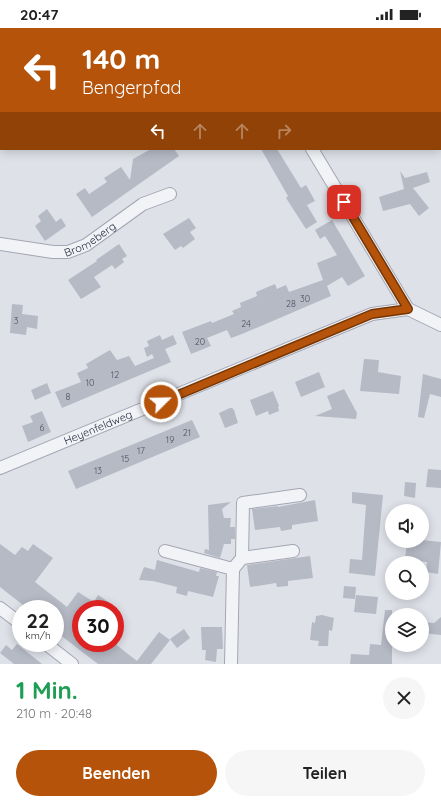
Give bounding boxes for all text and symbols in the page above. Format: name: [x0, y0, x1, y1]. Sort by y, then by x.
text: 20:47: [20, 5, 58, 24]
text: 140 m: [82, 41, 160, 76]
icon: left: [16, 44, 68, 96]
text: Bengerpfad: [82, 76, 181, 99]
icon: left: [147, 120, 169, 142]
icon: ahead: [189, 120, 211, 142]
icon: ahead: [231, 120, 253, 142]
icon: right: [273, 120, 295, 142]
pin: [327, 185, 361, 219]
icon: arrive: [333, 191, 355, 213]
street label: Bromeberg: [62, 219, 119, 260]
house number: 30: [300, 293, 310, 304]
house number: 28: [286, 298, 296, 309]
house number: 3: [14, 315, 19, 326]
house number: 24: [241, 318, 251, 329]
house number: 20: [195, 336, 205, 347]
house number: 12: [111, 369, 119, 380]
house number: 10: [86, 377, 94, 388]
position arrow: [140, 381, 182, 423]
house number: 8: [66, 391, 71, 402]
street label: Heyenfeldweg: [62, 407, 134, 448]
house number: 6: [40, 422, 45, 433]
house number: 21: [183, 427, 191, 438]
house number: 19: [166, 434, 174, 445]
house number: 17: [137, 445, 145, 456]
house number: 15: [121, 453, 129, 464]
house number: 13: [94, 465, 102, 476]
map controls: [385, 504, 429, 652]
button: sound: [385, 504, 429, 548]
button: search: [385, 556, 429, 600]
speed limit sign: 30: [72, 600, 124, 652]
text: 22: [27, 608, 49, 633]
button: layers: [385, 608, 429, 652]
text: km/h: [25, 629, 51, 642]
text: 1 Min.: [16, 675, 78, 705]
button: close: [383, 677, 425, 719]
text: 210 m · 20:48: [16, 705, 92, 721]
button: Beenden: [16, 750, 217, 796]
button: Teilen: [225, 750, 425, 796]

